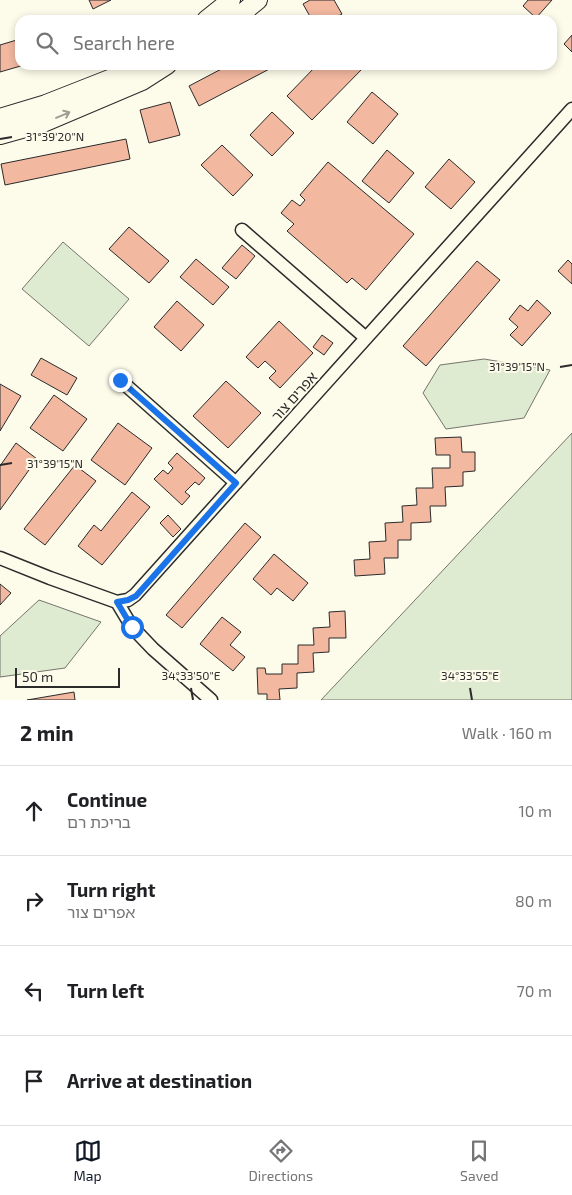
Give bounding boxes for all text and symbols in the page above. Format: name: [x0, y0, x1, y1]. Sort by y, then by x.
search box: [15, 15, 557, 70]
icon: search: [33, 29, 61, 57]
text: Search here: [73, 31, 175, 54]
one-way arrow: [55, 109, 70, 119]
text: 31°39'20"N: [26, 129, 84, 143]
text: 31°39'15"N: [489, 359, 545, 373]
street label: אפרים צור: [268, 368, 320, 424]
route end: [109, 369, 132, 392]
text: 31°39'15"N: [27, 456, 83, 470]
route start: [121, 616, 144, 639]
scale bar: [15, 665, 120, 688]
text: 50 m: [22, 668, 53, 685]
text: 34°33'50"E: [162, 668, 221, 682]
text: 34°33'55"E: [441, 668, 499, 682]
text: 2 min: [20, 720, 74, 745]
text: Walk · 160 m: [462, 723, 552, 742]
text: Continue: [67, 788, 147, 811]
icon: ahead: [20, 797, 48, 825]
text: 10 m: [518, 801, 552, 820]
text: בריכת רם: [67, 812, 131, 831]
text: Turn right: [67, 878, 155, 901]
icon: right: [20, 887, 48, 915]
text: 80 m: [515, 891, 552, 910]
text: אפרים צור: [67, 902, 135, 921]
icon: left: [20, 977, 48, 1005]
text: Turn left: [67, 979, 144, 1002]
text: 70 m: [517, 981, 552, 1000]
icon: arrive: [20, 1067, 48, 1095]
text: Arrive at destination: [67, 1069, 252, 1092]
tab: Map: [73, 1137, 102, 1184]
tab: Directions: [249, 1137, 313, 1184]
tab: Saved: [460, 1137, 499, 1184]

